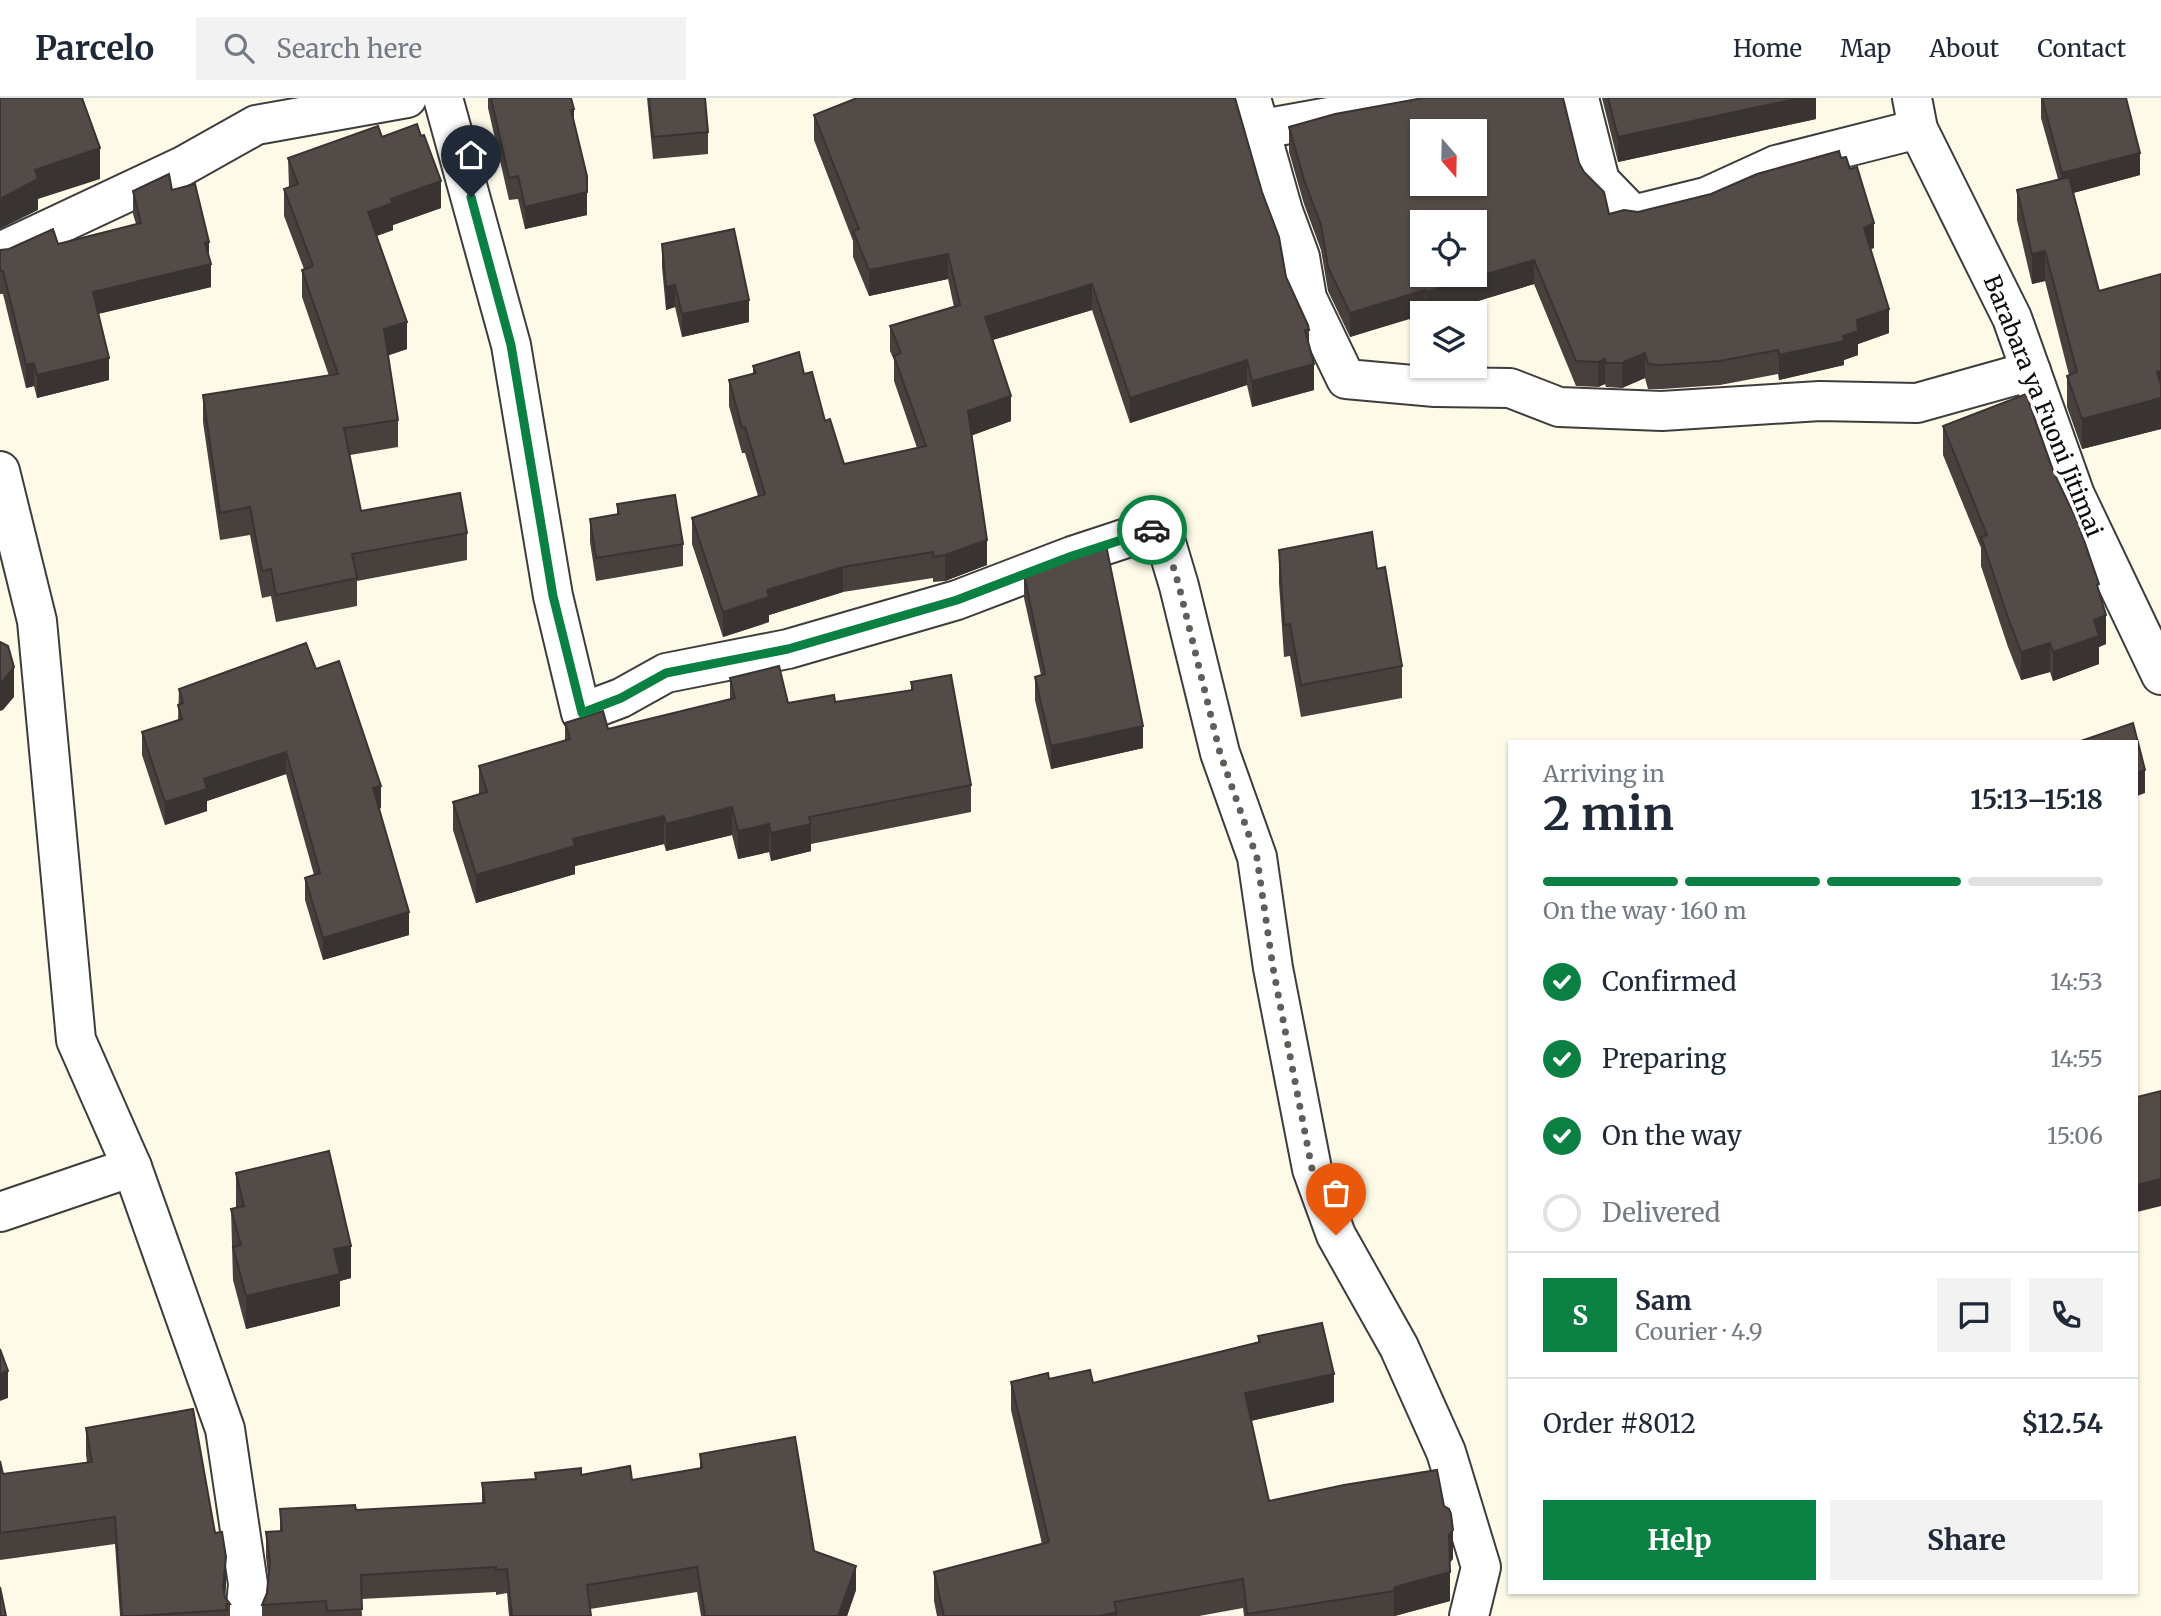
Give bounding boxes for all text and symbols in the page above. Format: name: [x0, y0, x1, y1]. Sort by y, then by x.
search box: [196, 17, 686, 80]
text: Parcelo: [35, 28, 154, 69]
icon: search: [220, 29, 258, 67]
text: Search here: [276, 32, 422, 65]
text: Home: [1733, 33, 1802, 64]
text: Map: [1840, 33, 1891, 64]
text: About: [1929, 33, 1999, 64]
text: Contact: [2037, 33, 2126, 64]
north arrow: [1410, 119, 1488, 196]
map controls: [1410, 119, 1487, 378]
pin: [441, 125, 501, 197]
icon: home: [452, 136, 490, 174]
button: locate: [1410, 210, 1487, 287]
street label: Barabara ya Fuoni Jitimai: [1978, 271, 2109, 541]
button: layers: [1410, 301, 1487, 378]
courier: [1117, 495, 1187, 565]
icon: car: [1133, 511, 1171, 549]
text: Arriving in: [1543, 759, 1665, 788]
text: 15:13–15:18: [1971, 783, 2103, 816]
text: 2 min: [1543, 785, 1674, 843]
text: On the way · 160 m: [1543, 896, 1747, 925]
icon: check: [1543, 963, 1581, 1001]
text: Confirmed: [1602, 965, 1737, 998]
text: 14:53: [2050, 967, 2103, 996]
icon: check: [1543, 1040, 1581, 1078]
text: Preparing: [1602, 1042, 1726, 1075]
text: 14:55: [2050, 1044, 2103, 1073]
icon: check: [1543, 1117, 1581, 1155]
text: On the way: [1602, 1119, 1742, 1152]
text: 15:06: [2047, 1121, 2103, 1150]
pin: [1306, 1163, 1366, 1235]
icon: bag: [1317, 1174, 1355, 1212]
text: Delivered: [1602, 1196, 1721, 1229]
button: chat: [1937, 1278, 2011, 1352]
button: phone: [2029, 1278, 2103, 1352]
text: Sam: [1635, 1284, 1692, 1317]
text: S: [1572, 1299, 1588, 1332]
text: Courier · 4.9: [1635, 1317, 1763, 1346]
text: Order #8012: [1543, 1407, 1696, 1440]
text: $12.54: [2021, 1407, 2103, 1440]
button: Help: [1543, 1500, 1816, 1580]
button: Share: [1830, 1500, 2103, 1580]

